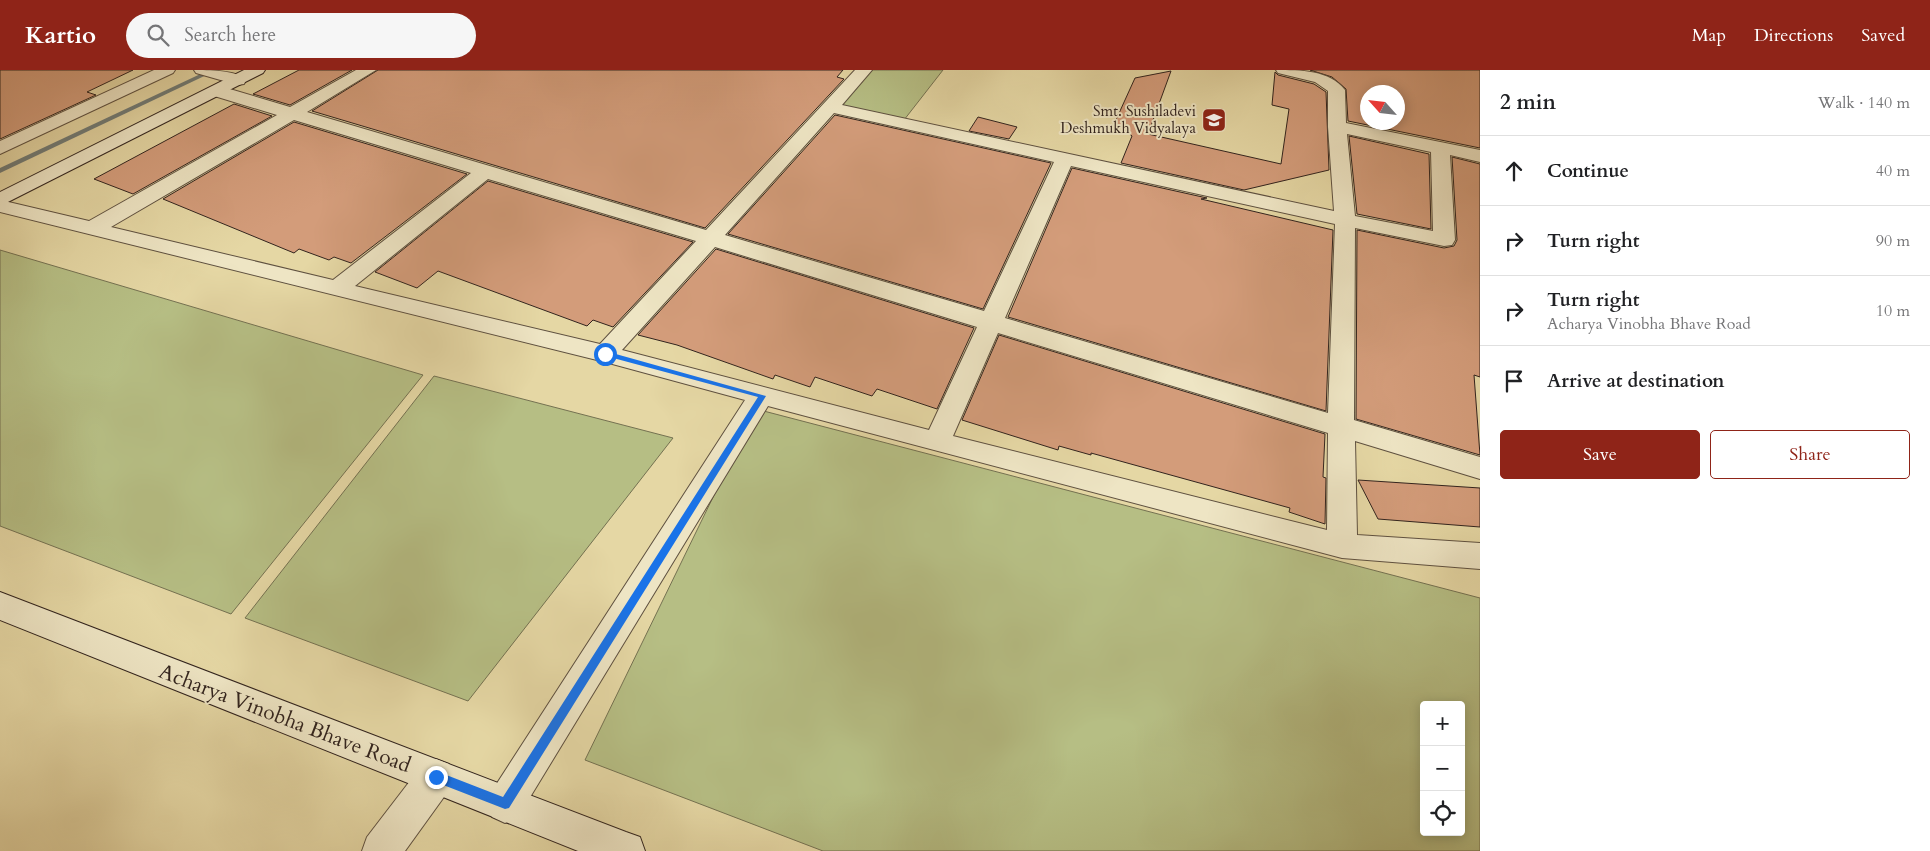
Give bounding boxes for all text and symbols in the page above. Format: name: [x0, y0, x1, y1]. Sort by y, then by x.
search box: [126, 13, 476, 58]
text: Kartio: [25, 19, 96, 52]
icon: search: [144, 21, 172, 49]
text: Search here: [184, 22, 276, 48]
text: Map: [1692, 23, 1726, 48]
text: Directions: [1754, 23, 1833, 48]
text: Saved: [1861, 23, 1905, 48]
north arrow: [1360, 85, 1405, 130]
text: 2 min: [1500, 88, 1556, 117]
text: Walk · 140 m: [1818, 92, 1910, 114]
place label: Smt. Sushiladevi Deshmukh Vidyalaya: [1060, 101, 1197, 138]
school or university icon: Smt. Sushiladevi Deshmukh Vidyalaya: [1201, 107, 1227, 133]
icon: ahead: [1500, 157, 1528, 185]
text: Continue: [1547, 158, 1629, 184]
text: 40 m: [1876, 160, 1910, 182]
icon: right: [1500, 227, 1528, 255]
text: Turn right: [1547, 228, 1639, 254]
text: 90 m: [1876, 230, 1910, 252]
text: Turn right: [1547, 287, 1639, 313]
icon: right: [1500, 297, 1528, 325]
text: 10 m: [1876, 300, 1910, 322]
text: Acharya Vinobha Bhave Road: [1547, 313, 1751, 335]
route start: [594, 343, 617, 366]
icon: arrive: [1500, 367, 1528, 395]
text: Arrive at destination: [1547, 368, 1724, 394]
button: Save: [1500, 430, 1700, 479]
button: Share: [1710, 430, 1910, 479]
street label: Acharya Vinobha Bhave Road: [155, 657, 415, 780]
map controls: [1420, 701, 1465, 836]
button: +: [1420, 701, 1465, 746]
button: −: [1420, 746, 1465, 791]
route end: [425, 766, 448, 789]
button: locate: [1420, 791, 1465, 836]

